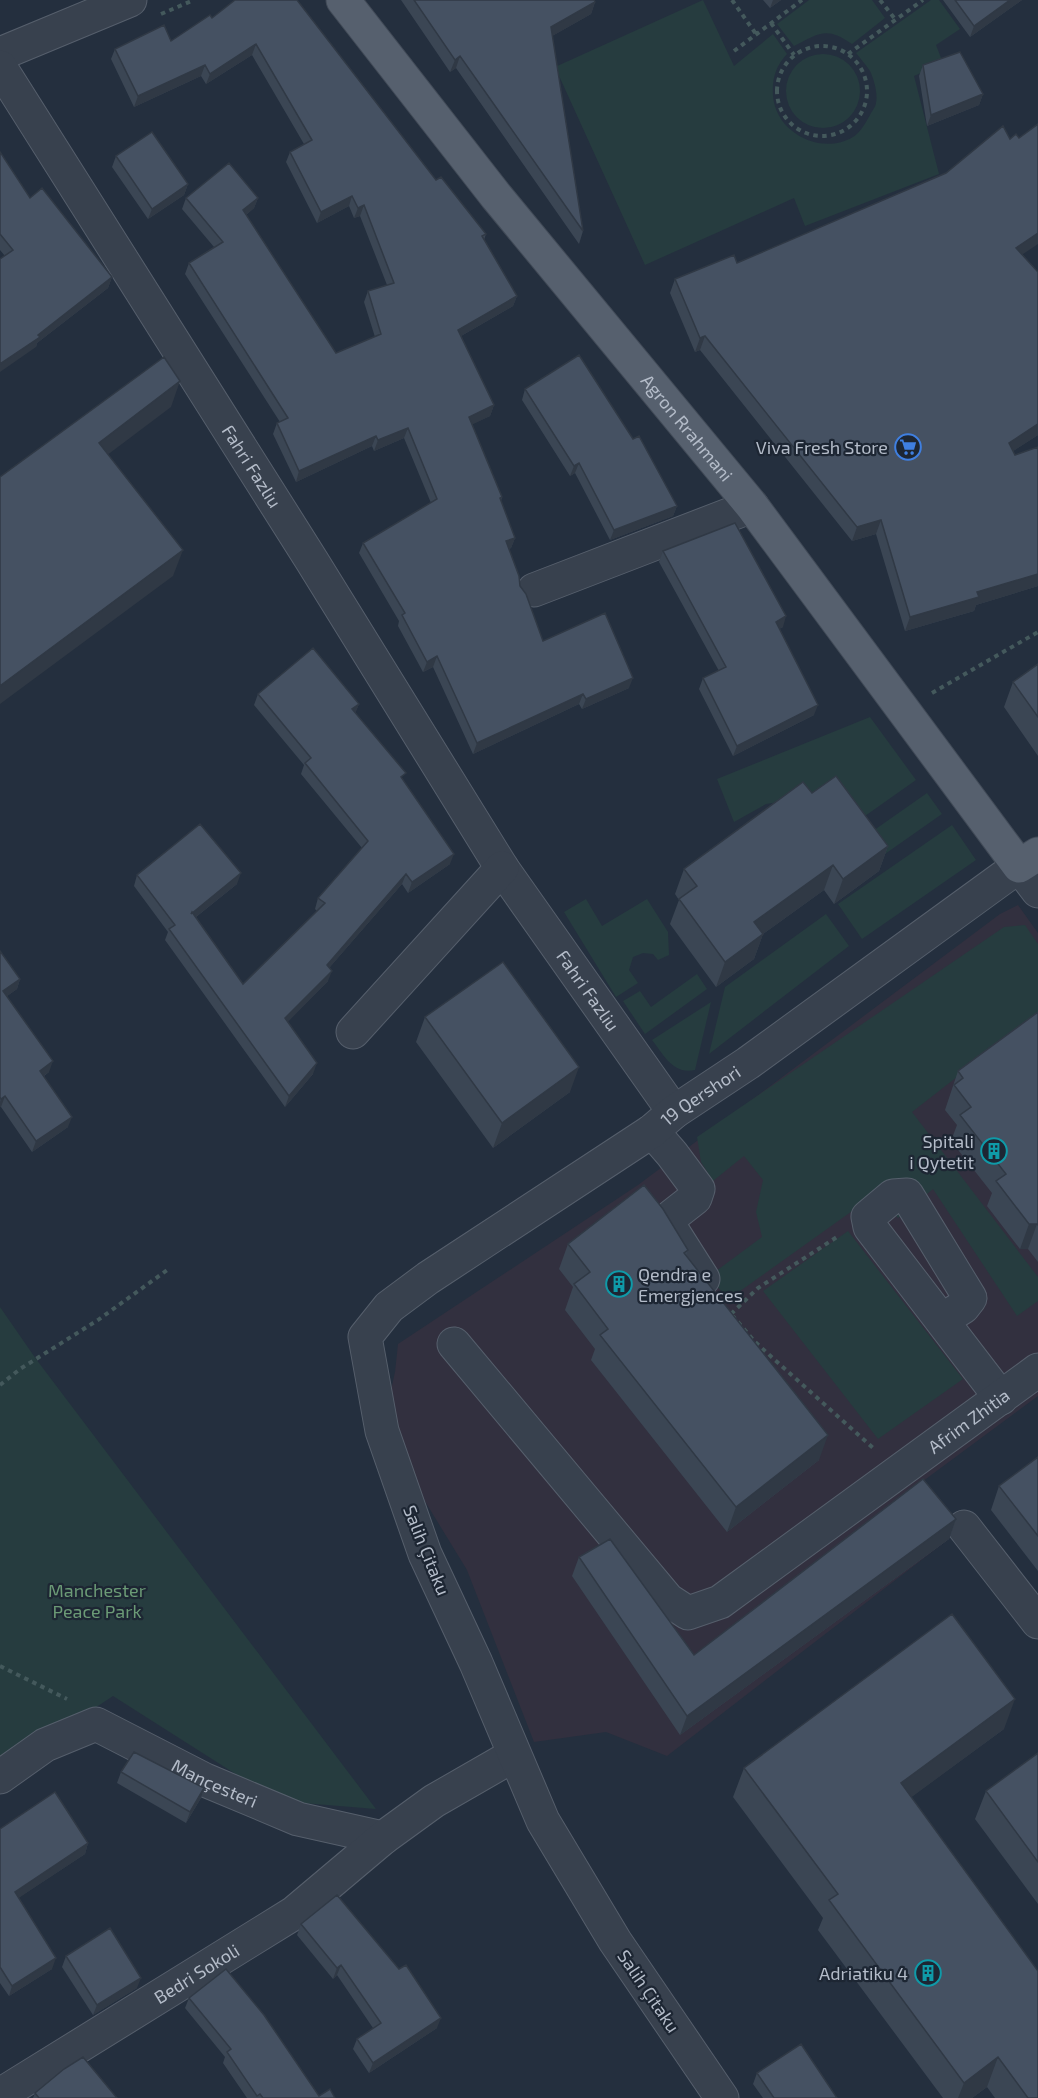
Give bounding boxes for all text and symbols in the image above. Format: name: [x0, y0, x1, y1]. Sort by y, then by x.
street label: Agron Rrahmani: [637, 370, 738, 486]
street label: Fahri Fazliu: [218, 421, 286, 512]
supermarket icon: Viva Fresh Store: [893, 432, 923, 462]
place label: Viva Fresh Store: [756, 436, 888, 458]
street label: Fahri Fazliu: [552, 946, 624, 1035]
street label: 19 Qershori: [656, 1060, 744, 1130]
place label: Spitali i Qytetit: [909, 1130, 974, 1173]
building icon: Spitali i Qytetit: [979, 1136, 1009, 1166]
place label: Qendra e Emergjences: [638, 1263, 743, 1306]
building icon: Qendra e Emergjences: [604, 1269, 634, 1299]
street label: Afrim Zhitia: [923, 1384, 1014, 1458]
street label: Salih Çitaku: [398, 1502, 455, 1599]
park label: Manchester Peace Park: [48, 1579, 146, 1622]
street label: Mançesteri: [168, 1754, 261, 1812]
street label: Bedri Sokoli: [150, 1939, 243, 2008]
street label: Salih Çitaku: [612, 1945, 685, 2037]
building icon: Adriatiku 4: [913, 1958, 943, 1988]
place label: Adriatiku 4: [819, 1962, 908, 1984]

